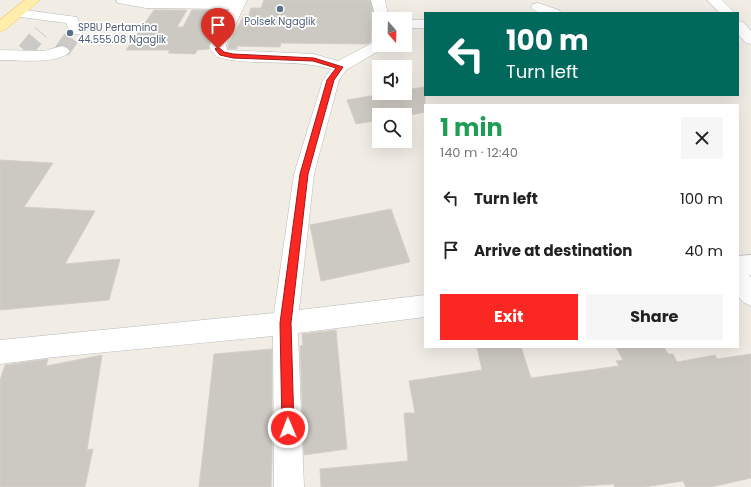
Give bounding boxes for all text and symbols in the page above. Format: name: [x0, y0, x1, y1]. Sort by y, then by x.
marker: Polsek Ngaglik: [275, 4, 285, 14]
pin: [201, 8, 235, 49]
north arrow: [372, 12, 412, 52]
map controls: [372, 12, 412, 148]
icon: arrive: [207, 14, 229, 36]
place label: Polsek Ngaglik: [244, 14, 316, 29]
place label: SPBU Pertamina 44.555.08 Ngaglik: [78, 20, 167, 47]
text: 100 m: [506, 21, 589, 60]
marker: SPBU Pertamina 44.555.08 Ngaglik: [65, 28, 75, 38]
icon: left: [440, 28, 492, 80]
text: Turn left: [506, 59, 578, 84]
button: sound: [372, 60, 412, 100]
button: search: [372, 108, 412, 148]
text: 1 min: [440, 111, 503, 144]
button: close: [681, 117, 723, 159]
text: 140 m · 12:40: [440, 143, 518, 162]
icon: left: [440, 187, 462, 209]
text: Turn left: [474, 188, 538, 209]
text: 100 m: [680, 188, 723, 209]
icon: arrive: [440, 239, 462, 261]
text: Arrive at destination: [474, 240, 632, 261]
text: 40 m: [685, 240, 723, 261]
button: Exit: [440, 294, 578, 340]
button: Share: [586, 294, 723, 340]
position arrow: [267, 407, 309, 449]

